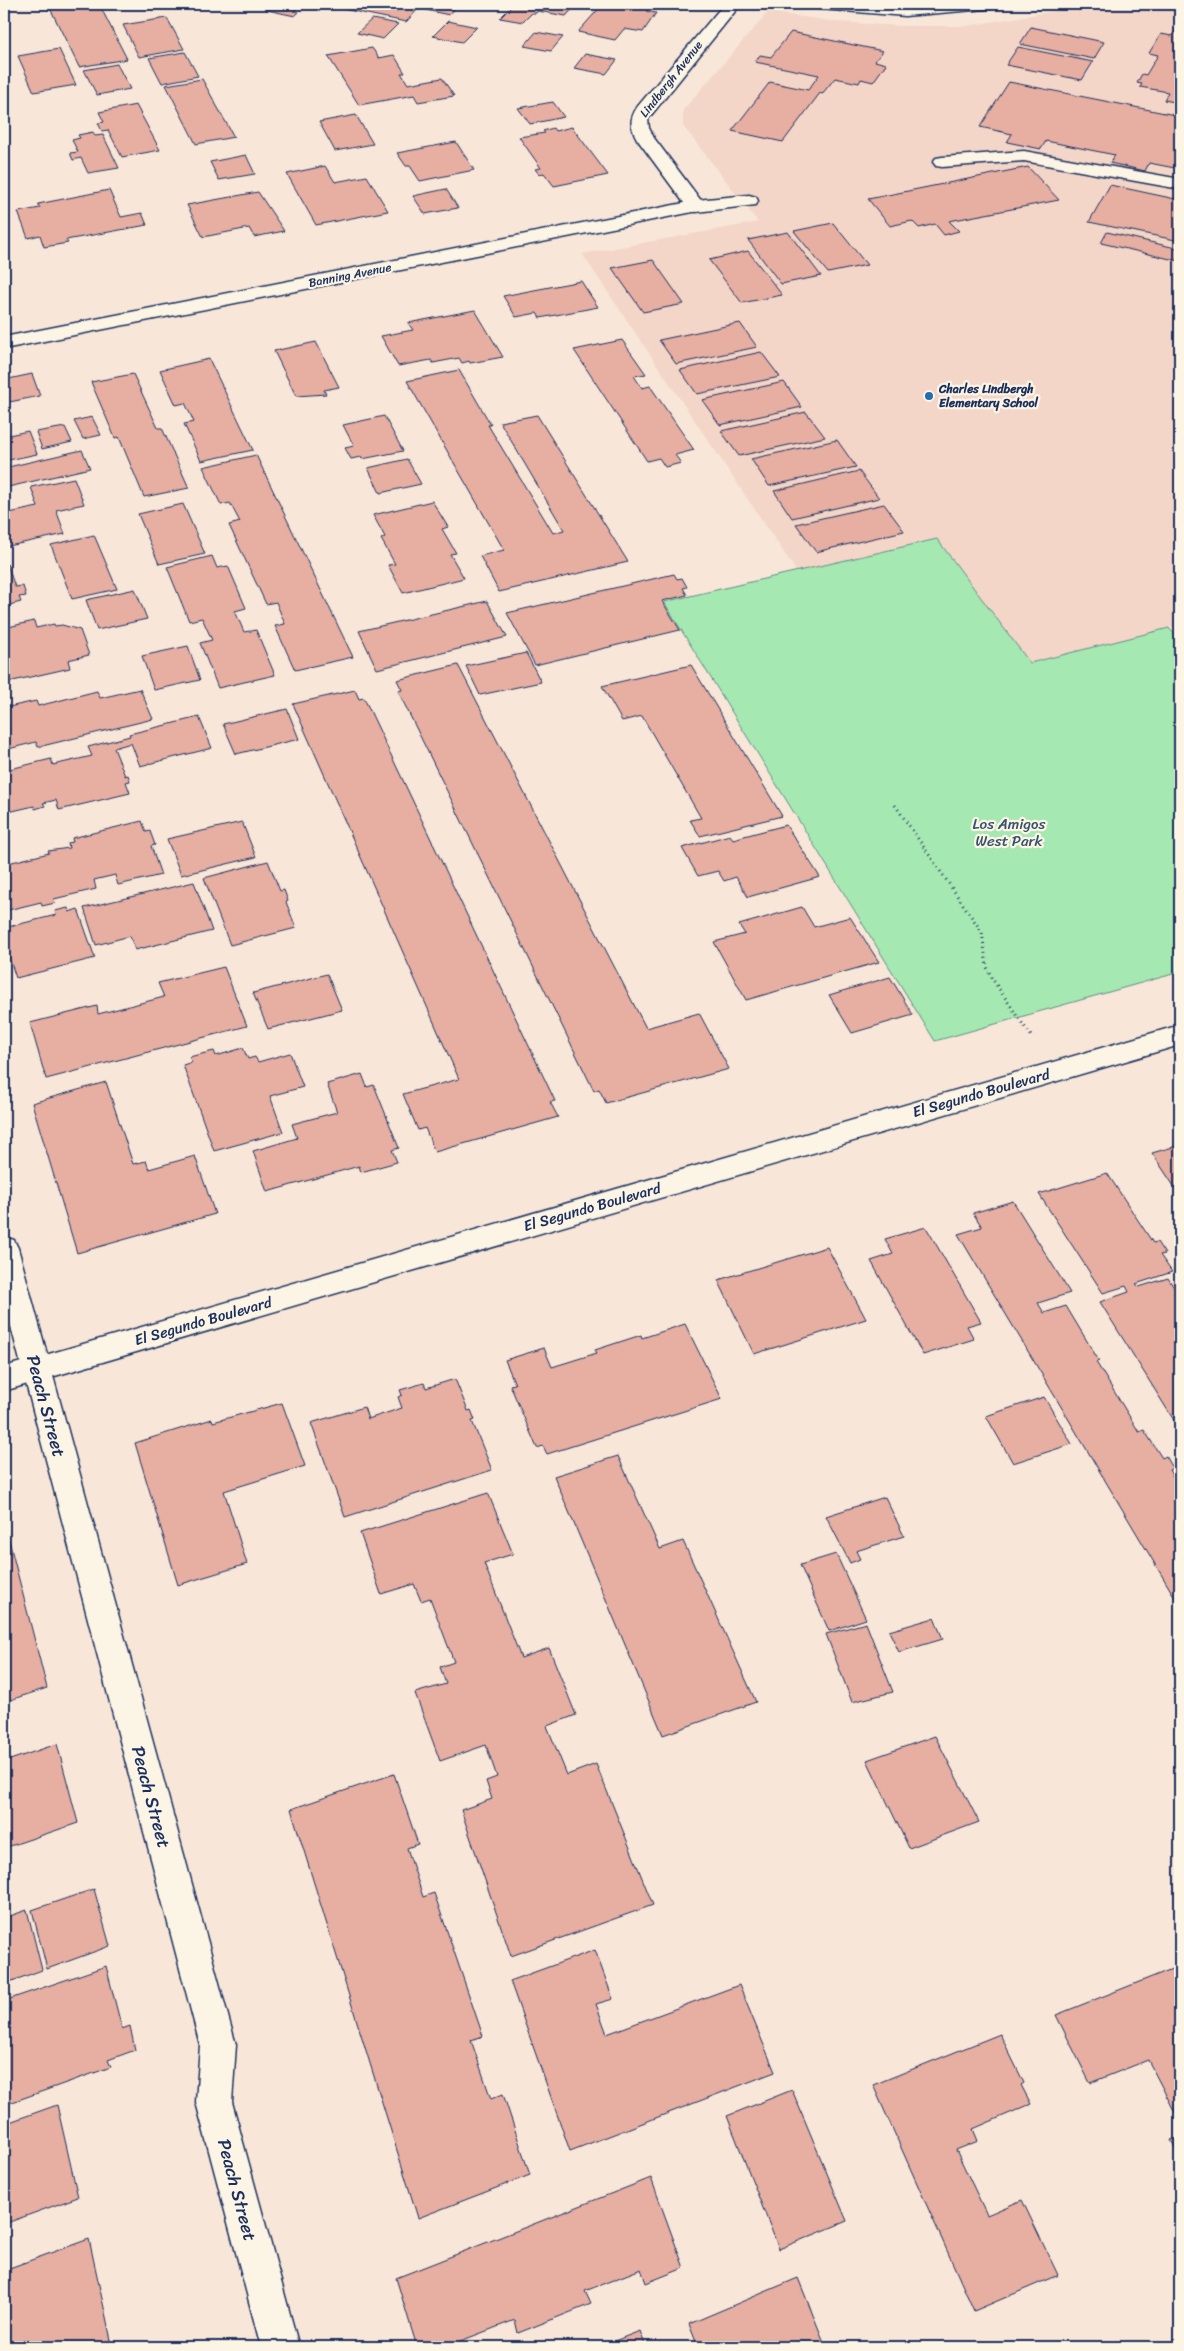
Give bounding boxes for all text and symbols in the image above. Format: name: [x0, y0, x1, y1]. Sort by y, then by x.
street label: Lindbergh Avenue: [634, 35, 708, 122]
street label: Banning Avenue: [307, 256, 393, 294]
place label: Charles Lindbergh Elementary School: [938, 378, 1039, 414]
marker: Charles Lindbergh Elementary School: [923, 390, 935, 402]
park label: Los Amigos West Park: [973, 811, 1045, 854]
street label: El Segundo Boulevard: [909, 1061, 1054, 1125]
street label: El Segundo Boulevard: [520, 1175, 665, 1239]
street label: El Segundo Boulevard: [131, 1289, 276, 1353]
street label: Peach Street: [17, 1351, 75, 1461]
street label: Peach Street: [122, 1742, 180, 1852]
street label: Peach Street: [208, 2135, 266, 2245]

